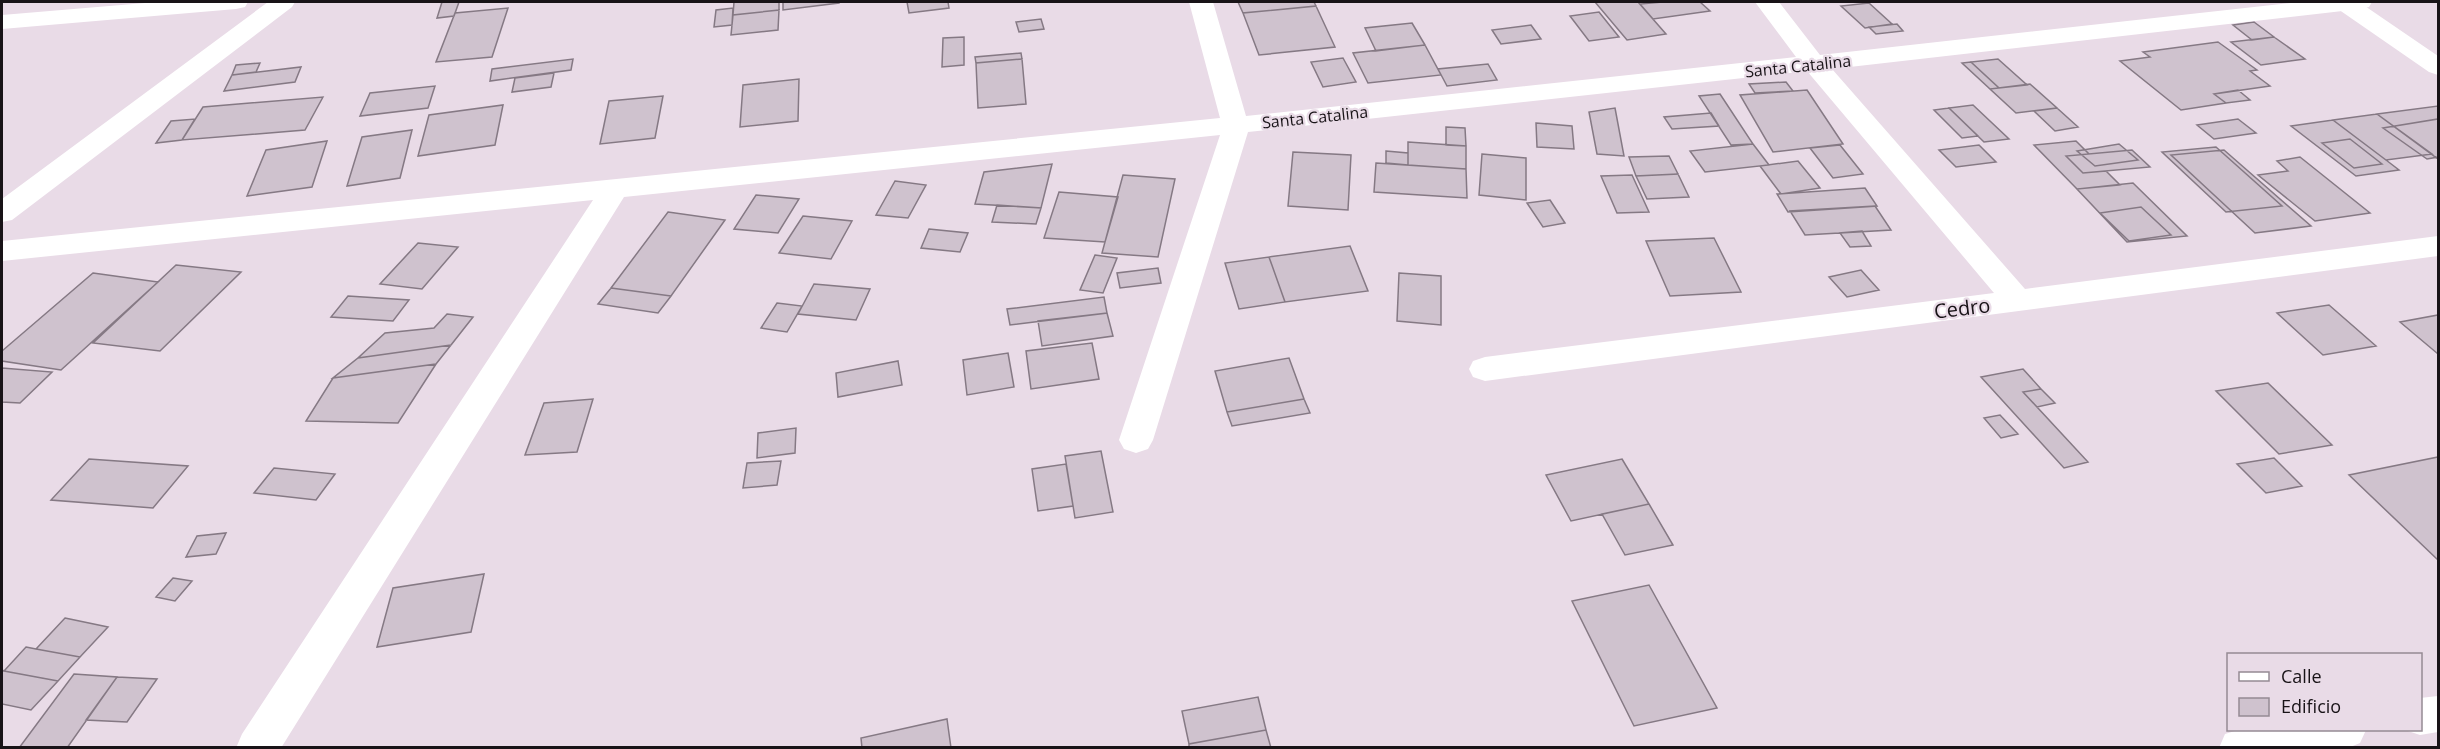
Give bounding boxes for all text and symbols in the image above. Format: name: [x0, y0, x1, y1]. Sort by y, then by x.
street label: Santa Catalina: [1744, 49, 1852, 83]
street label: Santa Catalina: [1261, 100, 1369, 134]
street label: Cedro: [1932, 291, 1992, 325]
legend: [2227, 653, 2422, 731]
text: Calle: [2281, 664, 2322, 688]
text: Edificio: [2281, 694, 2341, 718]

